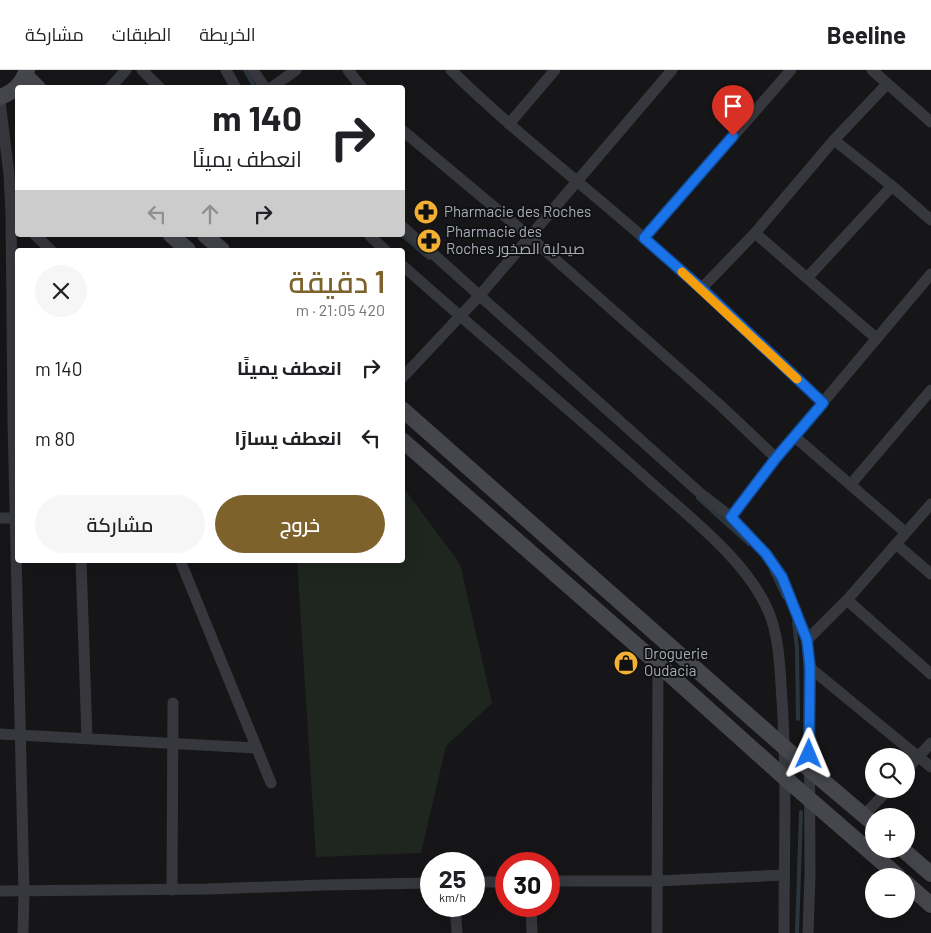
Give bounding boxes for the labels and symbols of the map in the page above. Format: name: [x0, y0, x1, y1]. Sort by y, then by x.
pin: [712, 85, 754, 136]
pharmacy icon: Pharmacie des Roches: [413, 199, 439, 225]
place label: Pharmacie des Roches: [444, 202, 591, 220]
place label: Pharmacie des Roches صيدلية الصخور: [446, 222, 585, 258]
pharmacy icon: Pharmacie des Roches صيدلية الصخور: [416, 228, 442, 254]
place label: Droguerie Oudacia: [644, 644, 708, 679]
shop icon: Droguerie Oudacia: [613, 650, 639, 676]
position arrow: [782, 727, 834, 779]
speed limit sign: 30: [495, 852, 560, 917]

